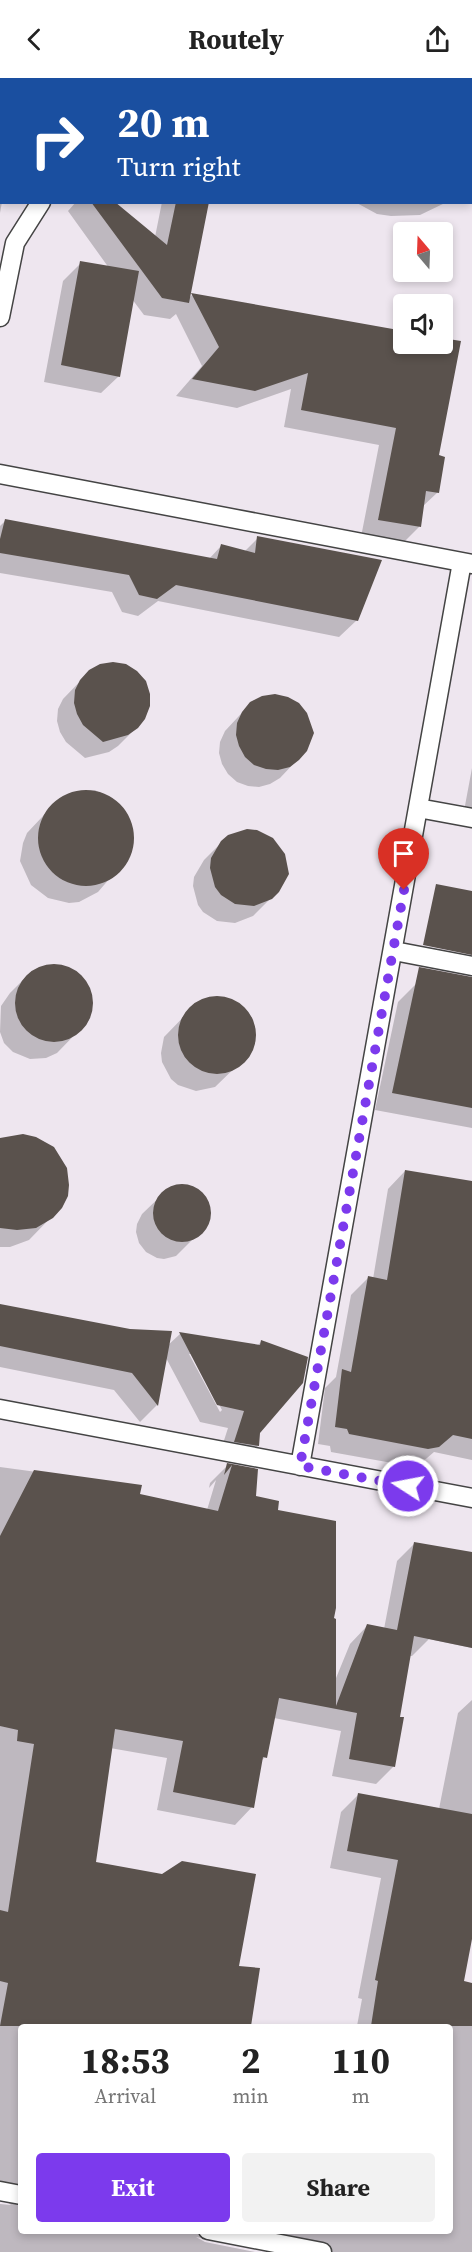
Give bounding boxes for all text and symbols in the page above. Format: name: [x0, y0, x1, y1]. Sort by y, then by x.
text: Routely: [188, 21, 284, 58]
icon: back: [18, 23, 51, 56]
icon: share: [421, 23, 454, 56]
text: 20 m: [117, 93, 210, 151]
icon: right: [18, 102, 96, 180]
text: Turn right: [117, 148, 241, 185]
north arrow: [393, 222, 453, 282]
map controls: [393, 222, 453, 354]
button: sound: [393, 294, 453, 354]
pin: [378, 828, 429, 890]
icon: arrive: [387, 837, 420, 870]
position arrow: [376, 1454, 440, 1518]
text: 18:53: [81, 2036, 170, 2085]
text: 2: [241, 2036, 260, 2085]
text: 110: [332, 2036, 390, 2085]
text: Arrival: [94, 2082, 156, 2110]
text: min: [233, 2082, 269, 2110]
text: m: [352, 2082, 370, 2110]
button: Exit: [36, 2153, 230, 2222]
button: Share: [242, 2153, 435, 2222]

